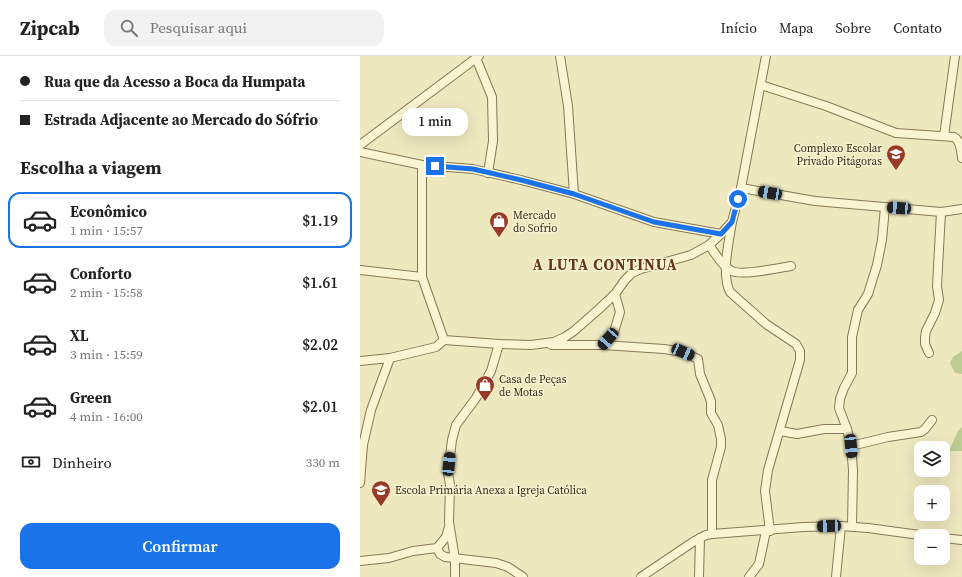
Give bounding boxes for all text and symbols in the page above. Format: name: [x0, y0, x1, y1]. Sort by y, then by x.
search box: [104, 10, 384, 46]
text: Zipcab: [20, 15, 80, 41]
icon: search: [118, 17, 140, 39]
text: Pesquisar aqui: [150, 17, 247, 38]
text: Início: [720, 18, 757, 38]
text: Mapa: [779, 18, 813, 38]
text: Sobre: [835, 18, 871, 38]
text: Contato: [893, 18, 942, 38]
text: Rua que da Acesso a Boca da Humpata: [44, 71, 306, 92]
callout: 1 min: [402, 108, 468, 136]
text: Estrada Adjacente ao Mercado do Sófrio: [44, 109, 318, 130]
text: 1 min: [418, 113, 452, 130]
place label: Complexo Escolar Privado Pitágoras: [794, 141, 882, 169]
school or university icon: Complexo Escolar Privado Pitágoras: [885, 143, 907, 171]
text: Escolha a viagem: [20, 155, 162, 180]
route end: [426, 157, 444, 175]
car: [757, 185, 783, 201]
route start: [729, 190, 747, 208]
text: Econômico: [70, 201, 147, 222]
car: [887, 201, 911, 215]
icon: car: [22, 202, 58, 238]
place label: Mercado do Sofrio: [513, 208, 557, 236]
text: $1.19: [302, 210, 338, 231]
shop icon: Mercado do Sofrio: [488, 210, 510, 238]
text: 1 min · 15:57: [70, 222, 143, 239]
district label: A LUTA CONTINUA: [532, 254, 678, 275]
text: Conforto: [70, 263, 132, 284]
icon: car: [22, 264, 58, 300]
text: $1.61: [302, 272, 338, 293]
text: 2 min · 15:58: [70, 284, 143, 301]
text: XL: [70, 325, 89, 346]
icon: car: [22, 326, 58, 362]
car: [596, 326, 620, 352]
text: $2.02: [302, 334, 338, 355]
car: [670, 342, 696, 362]
text: 3 min · 15:59: [70, 346, 143, 363]
place label: Casa de Peças de Motas: [499, 372, 567, 400]
shop icon: Casa de Peças de Motas: [474, 374, 496, 402]
text: Green: [70, 387, 112, 408]
icon: car: [22, 388, 58, 424]
text: $2.01: [302, 396, 338, 417]
text: 4 min · 16:00: [70, 408, 143, 425]
car: [844, 434, 858, 458]
map controls: [914, 441, 950, 565]
button: layers: [914, 441, 950, 477]
icon: cash: [20, 451, 42, 473]
car: [442, 451, 456, 477]
text: Dinheiro: [52, 452, 112, 473]
text: 330 m: [306, 454, 340, 471]
school or university icon: Escola Primária Anexa a Igreja Católica: [370, 479, 392, 507]
place label: Escola Primária Anexa a Igreja Católica: [395, 483, 587, 498]
button: +: [914, 485, 950, 521]
car: [817, 520, 841, 532]
button: Confirmar: [20, 523, 340, 569]
button: −: [914, 529, 950, 565]

